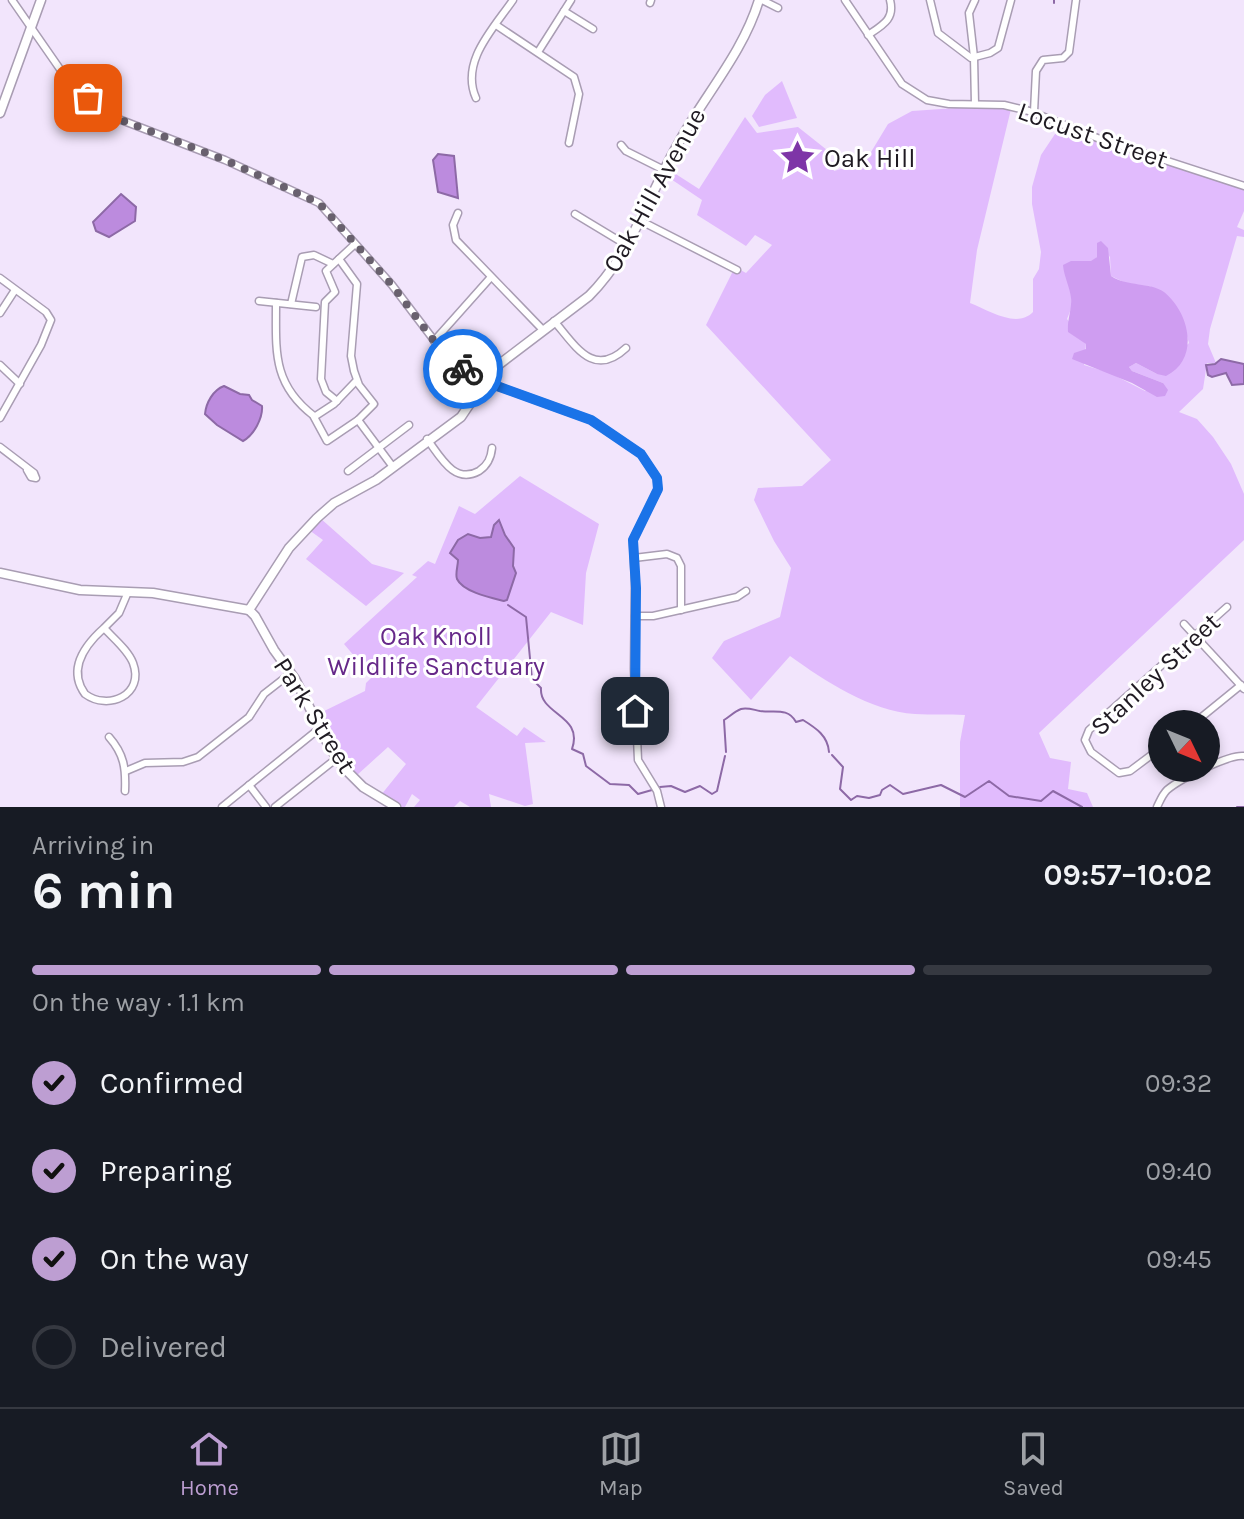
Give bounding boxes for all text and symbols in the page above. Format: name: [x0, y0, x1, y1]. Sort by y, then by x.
pin: [54, 64, 122, 132]
icon: bag: [66, 76, 110, 120]
street label: Locust Street: [1014, 95, 1172, 176]
street label: Oak Hill Avenue: [596, 103, 712, 278]
place icon: Oak Hill: [779, 139, 817, 177]
place label: Oak Hill: [824, 143, 916, 174]
courier: [423, 329, 503, 409]
icon: bike: [441, 347, 485, 391]
street label: Stanley Street: [1084, 606, 1227, 742]
park label: Oak Knoll Wildlife Sanctuary: [327, 621, 545, 682]
street label: Park Street: [267, 652, 362, 779]
pin: [601, 677, 669, 745]
icon: home: [613, 689, 657, 733]
north arrow: [1148, 710, 1220, 782]
map controls: [1148, 710, 1220, 782]
text: Arriving in: [32, 830, 154, 861]
text: 09:57–10:02: [1044, 857, 1212, 893]
text: 6 min: [32, 860, 176, 921]
text: On the way · 1.1 km: [32, 987, 245, 1018]
icon: check: [32, 1061, 76, 1105]
text: Confirmed: [100, 1065, 244, 1101]
text: 09:32: [1145, 1068, 1212, 1099]
icon: check: [32, 1149, 76, 1193]
text: Preparing: [100, 1153, 232, 1189]
text: 09:40: [1146, 1156, 1212, 1187]
icon: check: [32, 1237, 76, 1281]
text: On the way: [100, 1241, 249, 1277]
text: 09:45: [1146, 1244, 1212, 1275]
text: Delivered: [100, 1329, 227, 1365]
tab: Home: [180, 1427, 239, 1501]
tab: Map: [599, 1427, 643, 1501]
tab: Saved: [1003, 1427, 1064, 1501]

